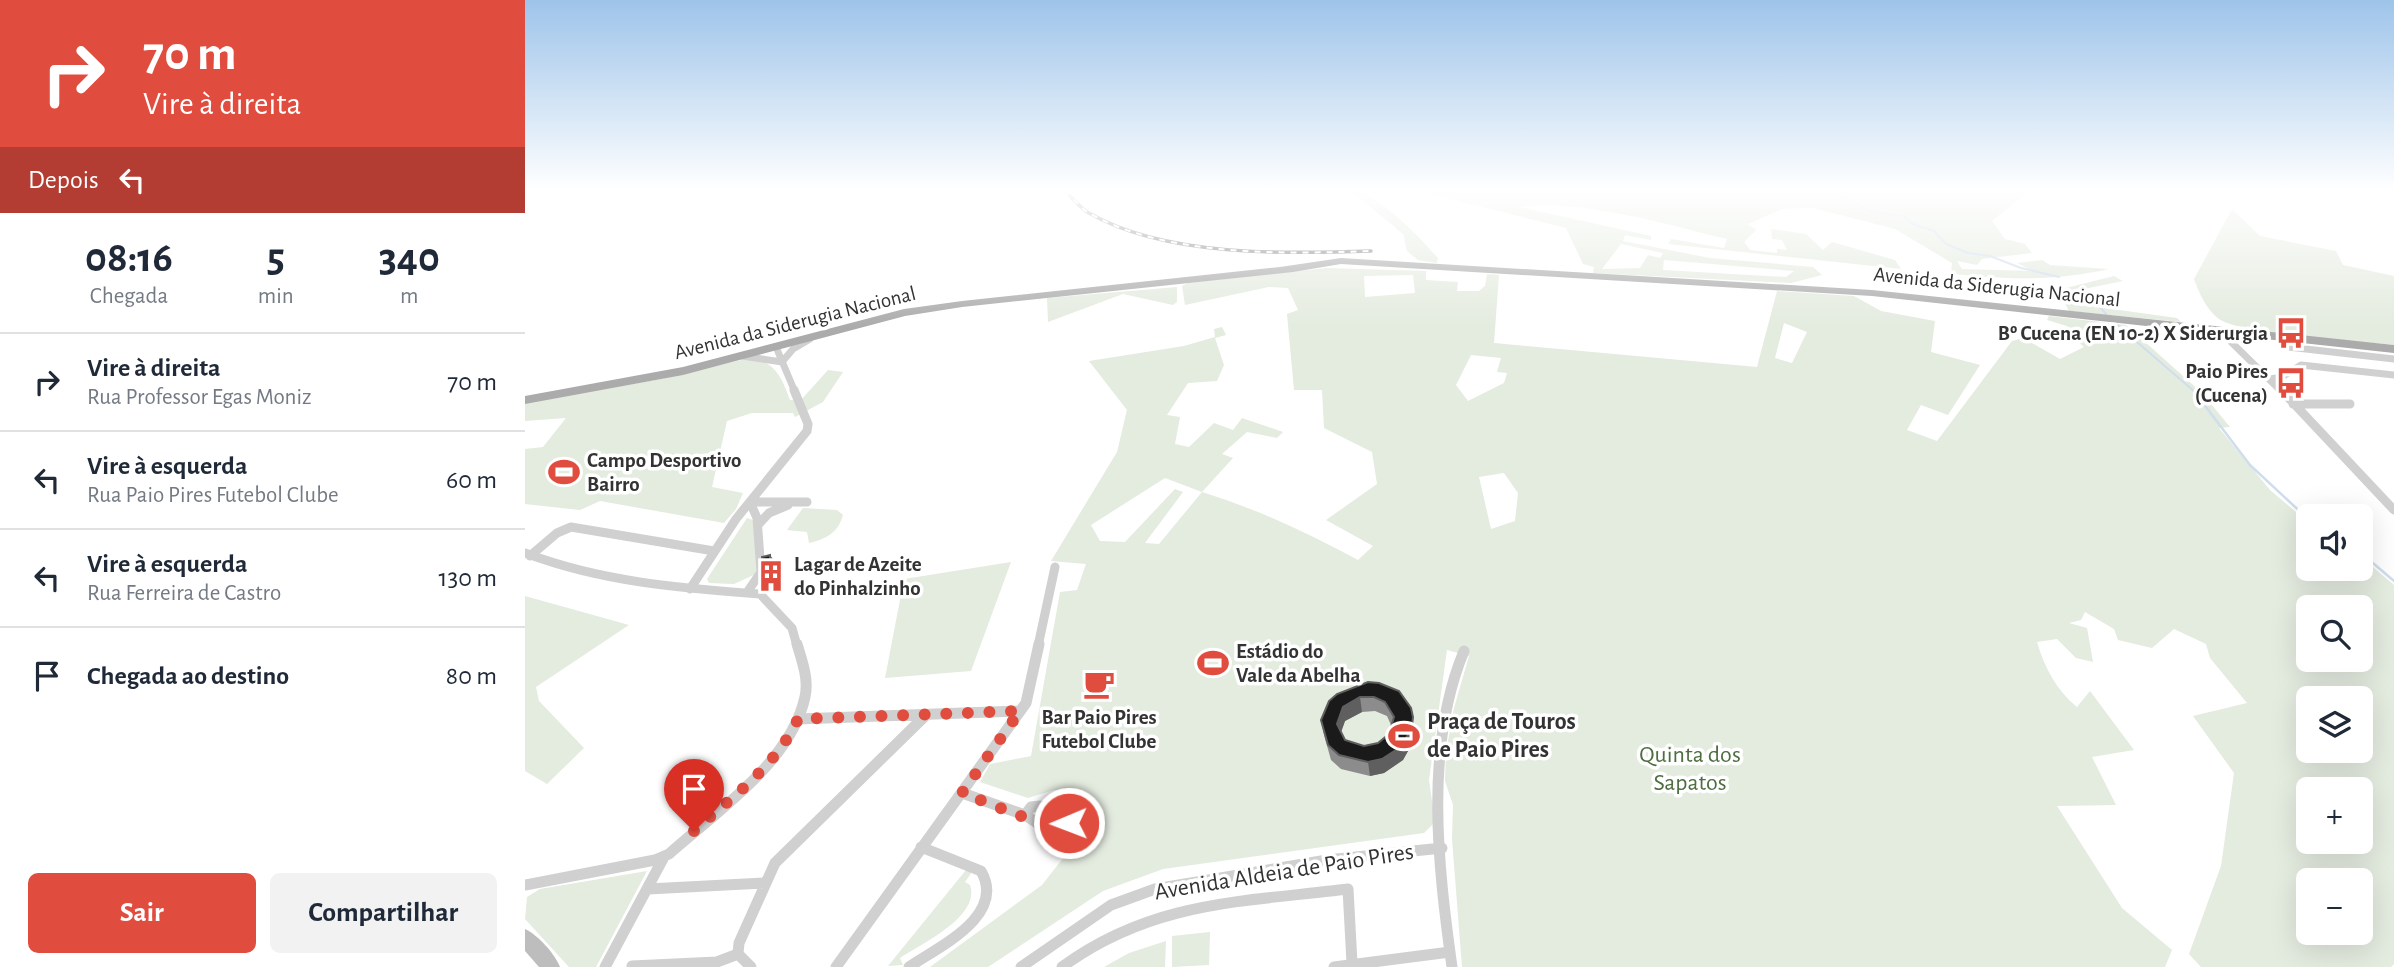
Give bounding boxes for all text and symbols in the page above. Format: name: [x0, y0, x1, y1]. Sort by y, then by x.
icon: right: [28, 28, 119, 119]
text: 70 m: [143, 30, 237, 79]
text: Vire à direita: [143, 88, 301, 120]
icon: left: [113, 161, 151, 199]
text: Depois: [28, 167, 99, 193]
text: 08:16: [85, 237, 173, 279]
text: 5: [267, 237, 285, 279]
text: 340: [379, 237, 440, 279]
street label: Avenida da Siderugia Nacional: [1873, 264, 2121, 310]
street label: Avenida da Siderugia Nacional: [672, 283, 918, 363]
text: Chegada: [90, 285, 168, 308]
text: min: [258, 285, 294, 308]
text: m: [400, 285, 419, 308]
bus stop icon: Bº Cucena (EN 10-2) X Siderurgia: [2274, 316, 2308, 350]
place label: Bº Cucena (EN 10-2) X Siderurgia: [1998, 323, 2268, 344]
text: Vire à direita: [87, 355, 221, 381]
place label: Paio Pires (Cucena): [2185, 361, 2268, 406]
icon: right: [28, 363, 66, 401]
bus stop icon: Paio Pires (Cucena): [2274, 366, 2308, 400]
text: 70 m: [447, 369, 497, 395]
text: Rua Professor Egas Moniz: [87, 386, 311, 409]
place label: Campo Desportivo Bairro: [587, 450, 741, 495]
text: Vire à esquerda: [87, 453, 248, 479]
sports icon: Campo Desportivo Bairro: [547, 455, 581, 489]
icon: left: [28, 461, 66, 499]
text: 60 m: [446, 467, 497, 493]
text: Rua Paio Pires Futebol Clube: [87, 484, 339, 507]
map controls: [2296, 504, 2373, 945]
button: sound: [2296, 504, 2373, 581]
text: Vire à esquerda: [87, 551, 248, 577]
place label: Lagar de Azeite do Pinhalzinho: [794, 554, 922, 599]
icon: left: [28, 559, 66, 597]
building icon: Lagar de Azeite do Pinhalzinho: [754, 559, 788, 593]
text: 130 m: [439, 565, 497, 591]
text: Rua Ferreira de Castro: [87, 582, 281, 605]
button: search: [2296, 595, 2373, 672]
place label: Estádio do Vale da Abelha: [1236, 641, 1361, 686]
sports icon: Estádio do Vale da Abelha: [1196, 646, 1230, 680]
icon: arrive: [28, 657, 66, 695]
text: Chegada ao destino: [87, 663, 289, 689]
text: 80 m: [446, 663, 497, 689]
cafe icon: Bar Paio Pires Futebol Clube: [1082, 667, 1116, 701]
button: layers: [2296, 686, 2373, 763]
place label: Bar Paio Pires Futebol Clube: [1041, 707, 1157, 752]
place label: Praça de Touros de Paio Pires: [1427, 710, 1576, 762]
sports icon: Praça de Touros de Paio Pires: [1387, 719, 1421, 753]
park label: Quinta dos Sapatos: [1639, 743, 1741, 795]
pin: [664, 759, 724, 831]
icon: arrive: [675, 770, 713, 808]
button: +: [2296, 777, 2373, 854]
position arrow: [1032, 786, 1106, 860]
street label: Avenida Aldeia de Paio Pires: [1153, 840, 1415, 904]
button: −: [2296, 868, 2373, 945]
button: Sair: [28, 873, 256, 953]
button: Compartilhar: [270, 873, 497, 953]

